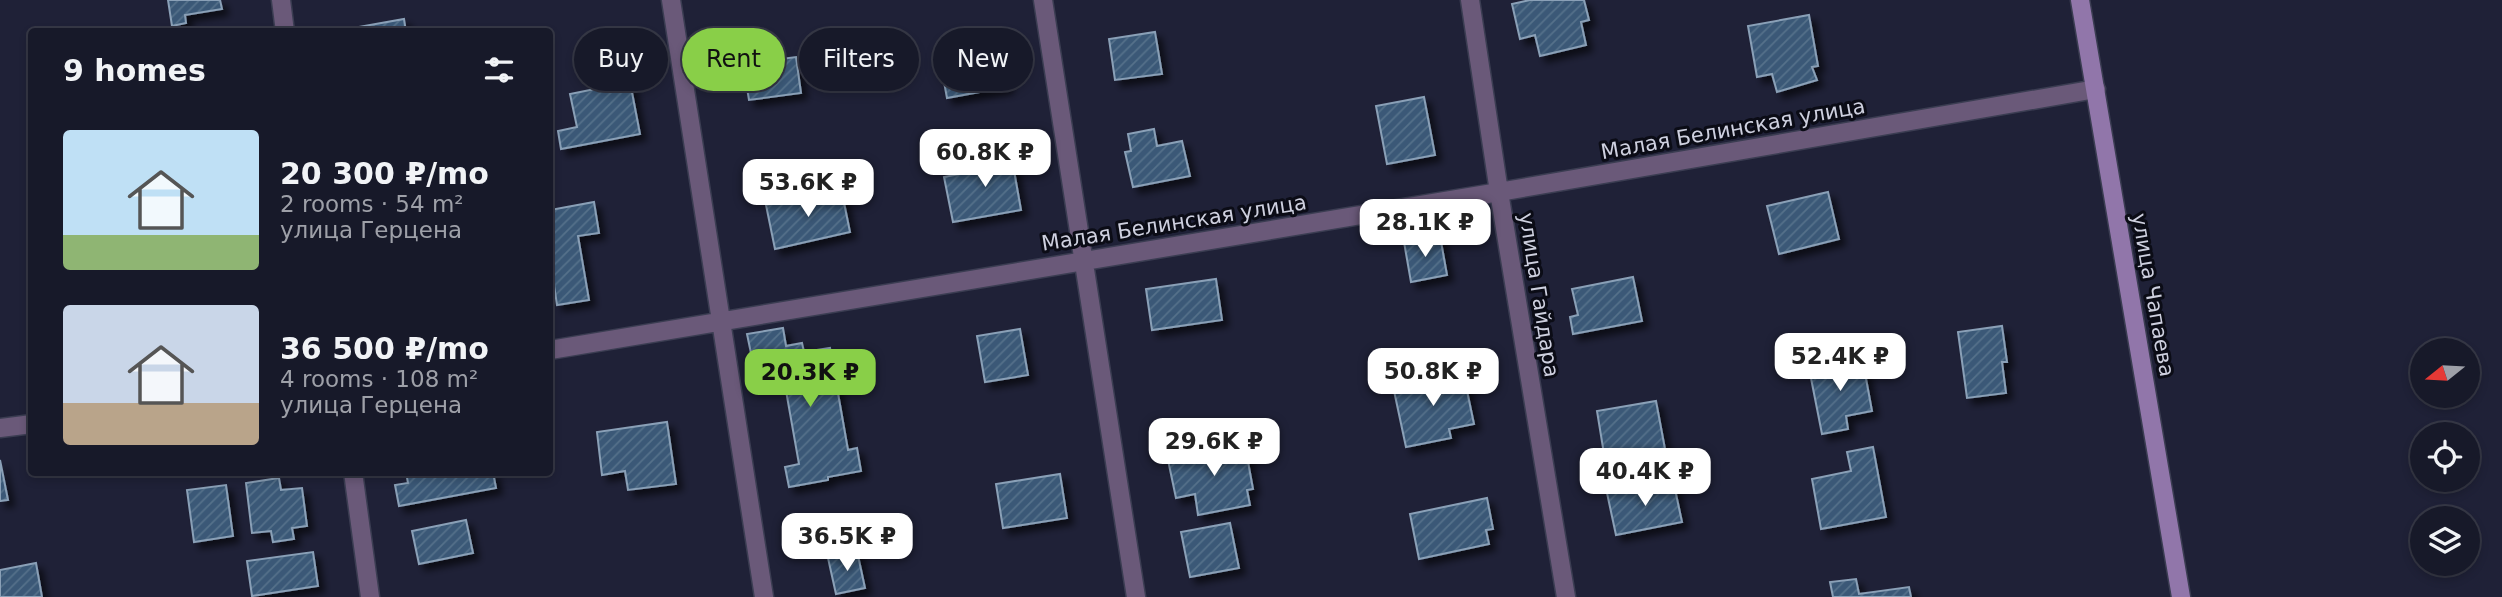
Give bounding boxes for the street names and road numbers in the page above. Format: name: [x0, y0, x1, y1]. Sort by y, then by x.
street label: Малая Белинская улица: [1599, 94, 1867, 164]
street label: Малая Белинская улица: [1040, 190, 1308, 256]
street label: улица Гайдара: [1514, 211, 1564, 379]
street label: улица Чапаева: [2127, 211, 2179, 379]

